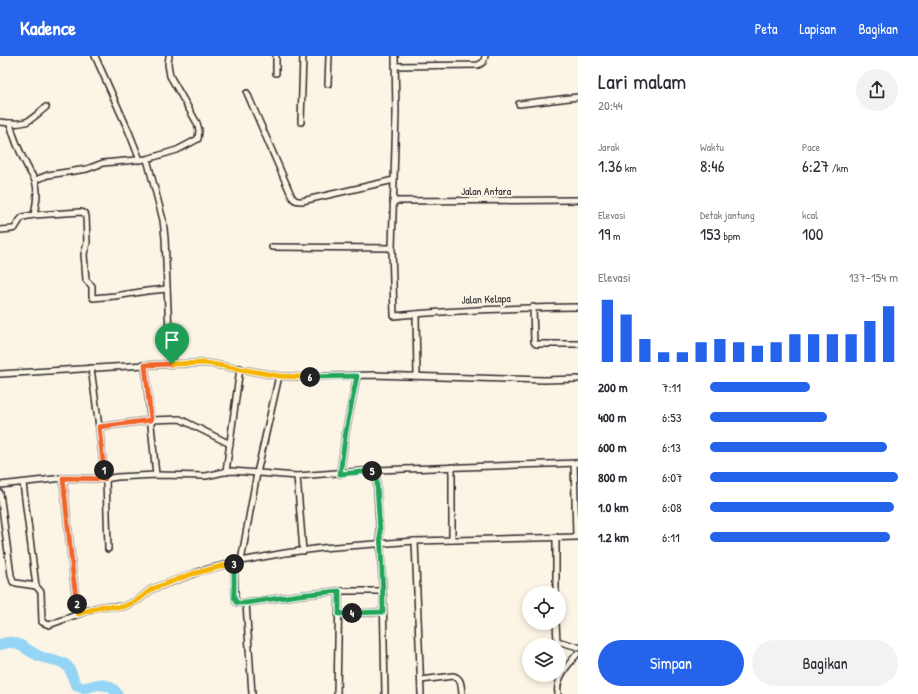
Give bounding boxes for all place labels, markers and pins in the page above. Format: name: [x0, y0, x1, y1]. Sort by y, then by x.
pin: [155, 323, 189, 364]
pin: 6: [300, 367, 320, 387]
pin: 1: [94, 460, 114, 480]
pin: 5: [362, 461, 382, 481]
pin: 3: [224, 554, 244, 574]
pin: 2: [67, 594, 87, 614]
pin: 4: [342, 603, 362, 623]

